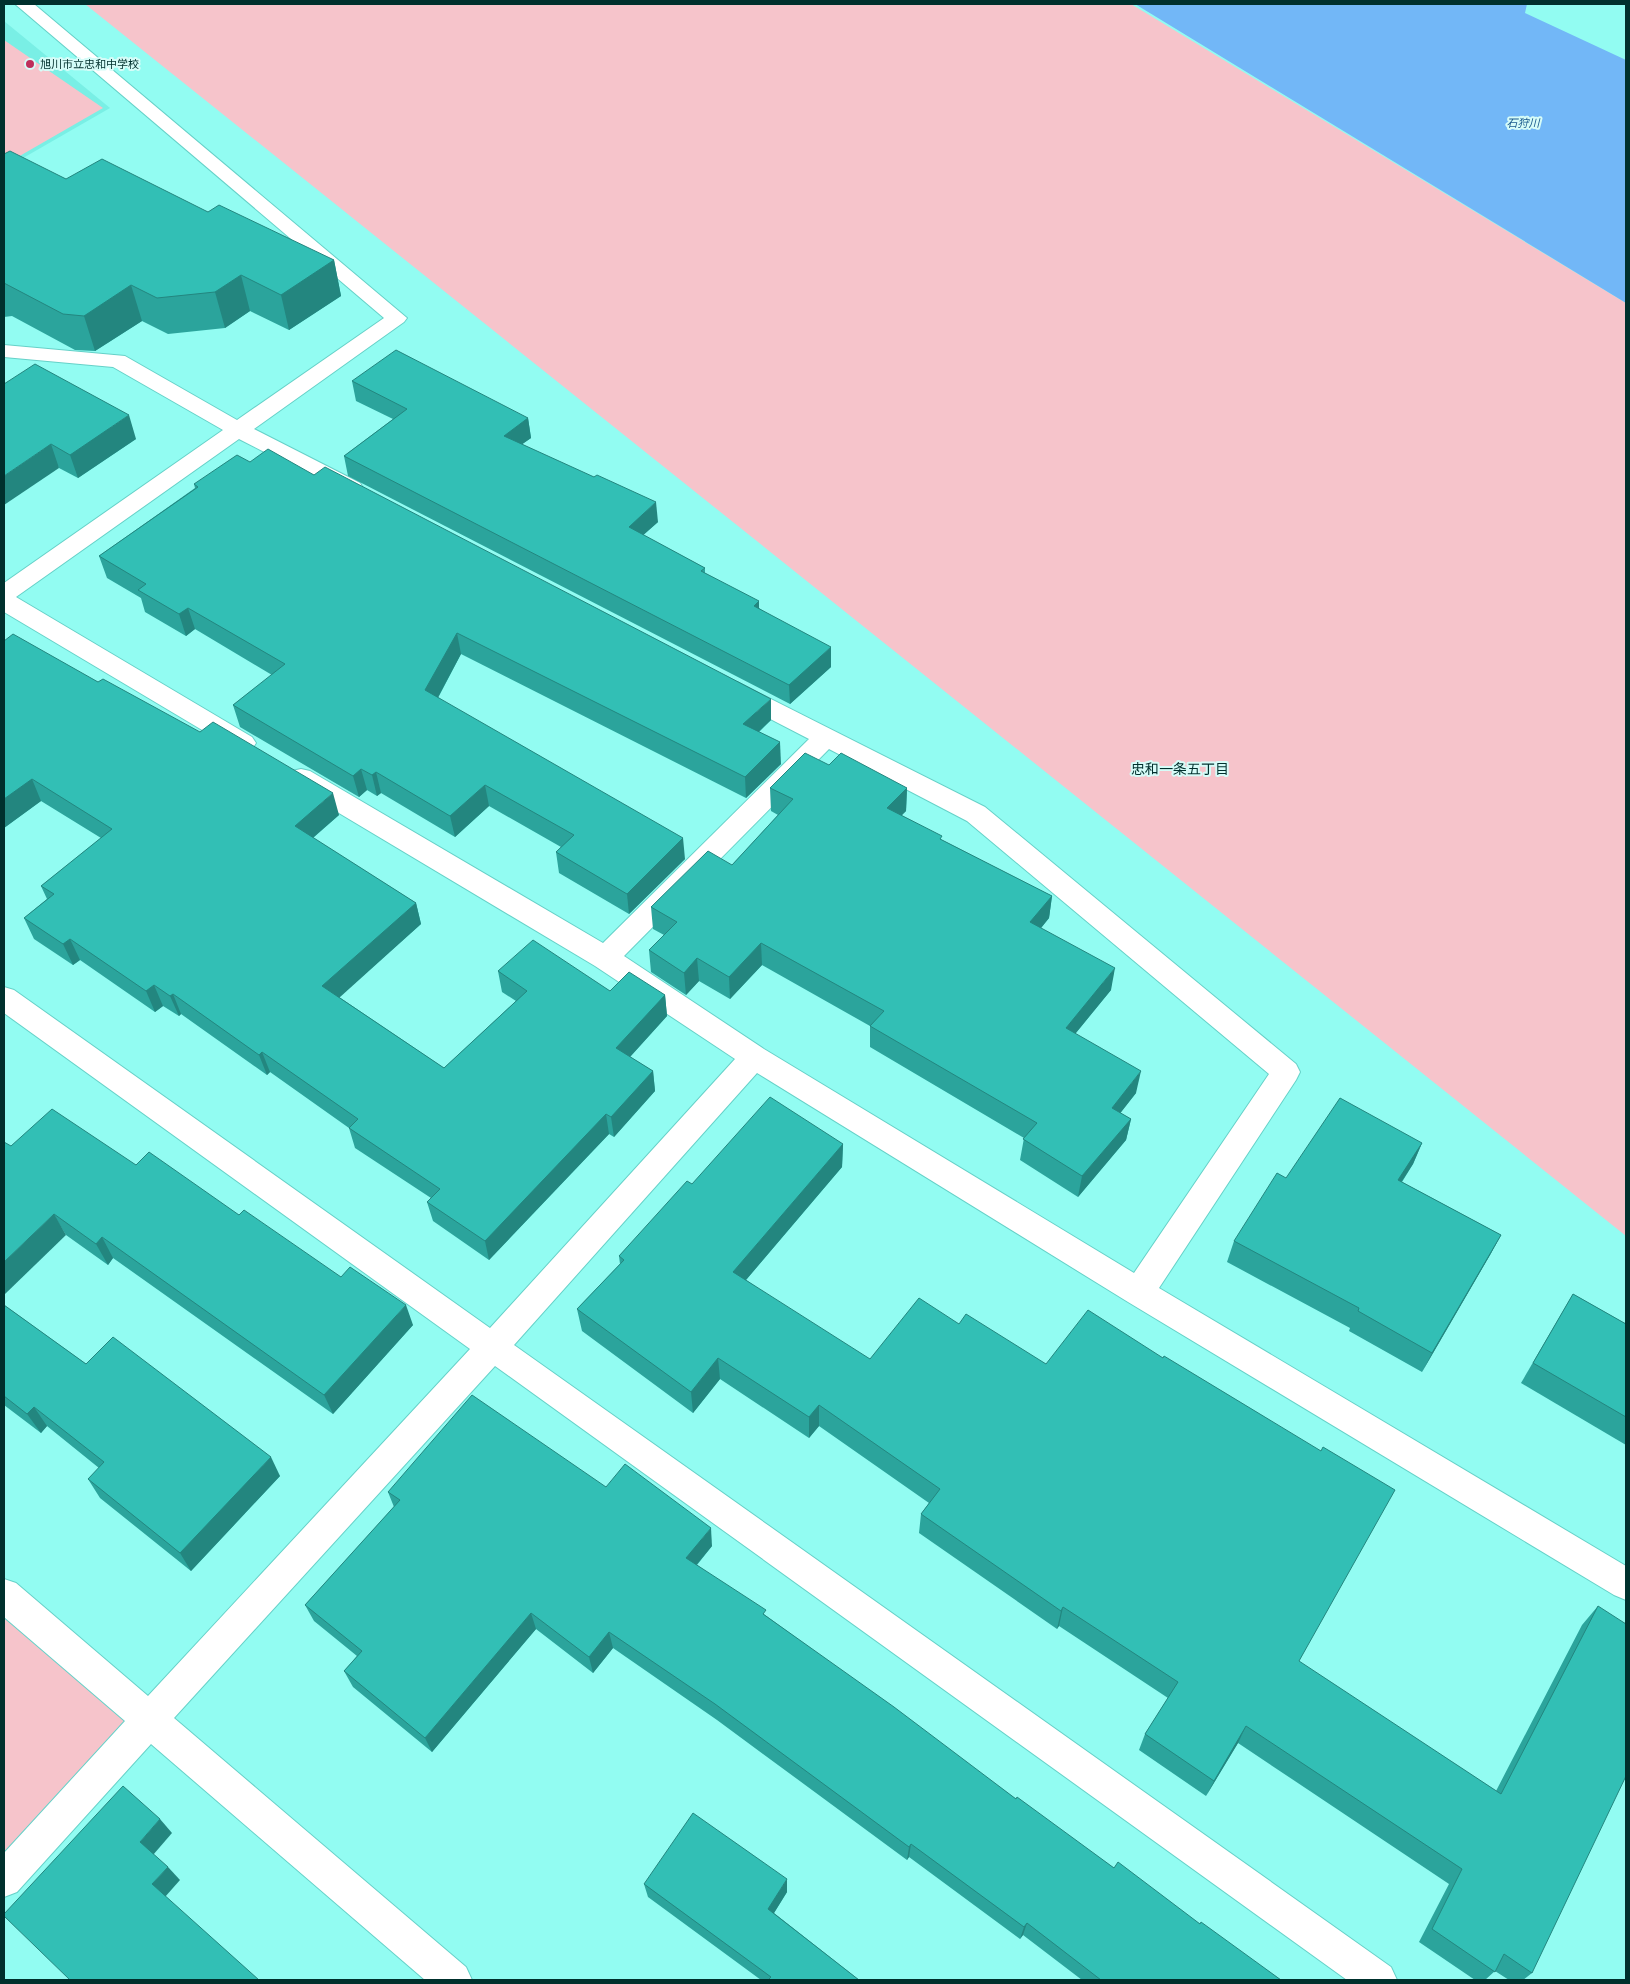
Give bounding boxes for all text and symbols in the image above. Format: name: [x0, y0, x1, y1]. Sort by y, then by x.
place label: 旭川市立忠和中学校: [40, 56, 139, 71]
marker: 旭川市立忠和中学校: [24, 58, 36, 70]
water label: 石狩川: [1507, 115, 1540, 130]
district label: 忠和一条五丁目: [1131, 759, 1229, 778]

